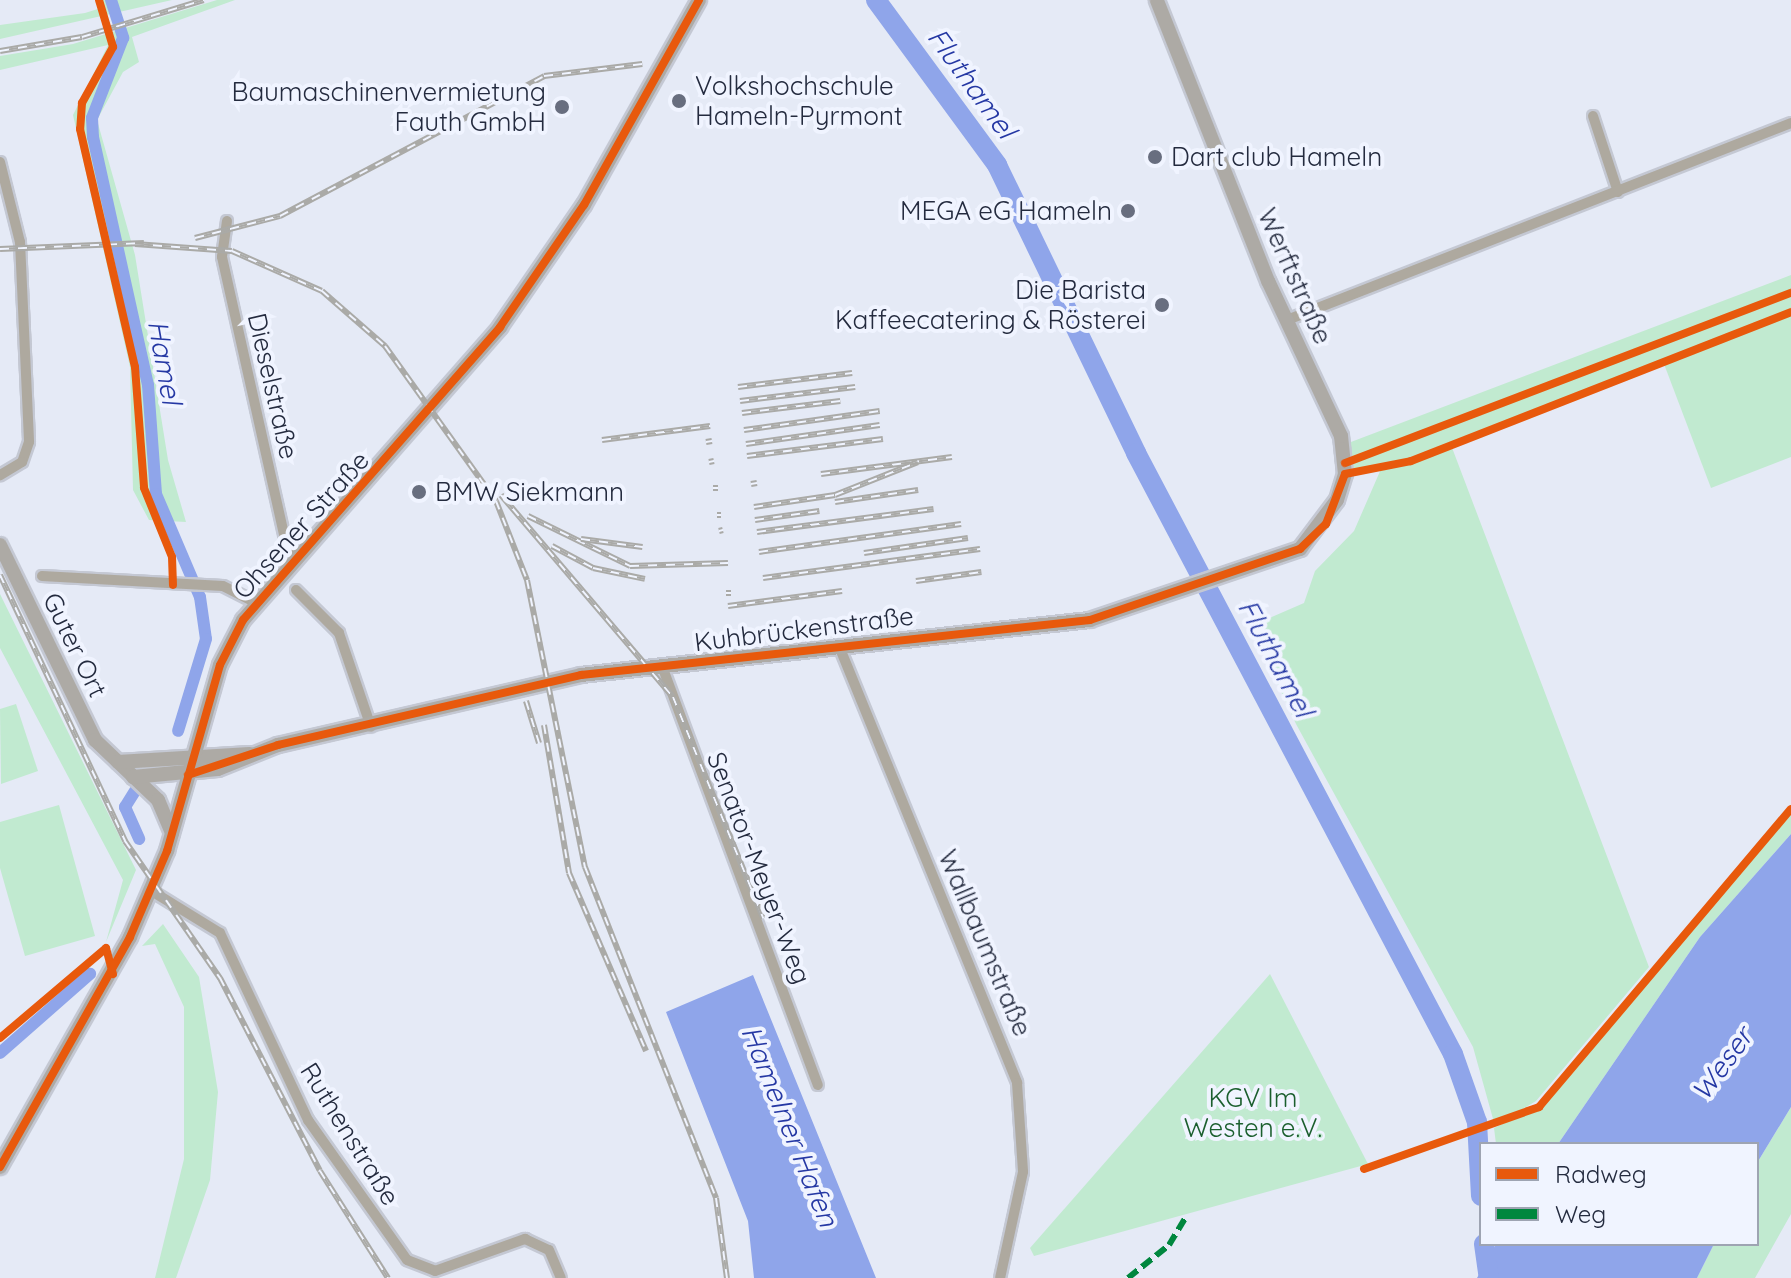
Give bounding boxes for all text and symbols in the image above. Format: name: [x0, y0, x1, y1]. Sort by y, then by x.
water label: Fluthamel: [921, 21, 1023, 145]
place label: Volkshochschule Hameln-Pyrmont: [695, 70, 903, 132]
place label: Baumaschinenvermietung Fauth GmbH: [232, 76, 546, 138]
marker: Volkshochschule Hameln-Pyrmont: [670, 92, 688, 110]
marker: Baumaschinenvermietung Fauth GmbH: [553, 98, 571, 116]
place label: Dart club Hameln: [1171, 141, 1382, 173]
marker: Dart club Hameln: [1146, 148, 1164, 166]
place label: MEGA eG Hameln: [900, 195, 1112, 227]
marker: MEGA eG Hameln: [1119, 202, 1137, 220]
street label: Werftstraße: [1251, 203, 1339, 349]
place label: Die Barista Kaffeecatering & Rösterei: [835, 274, 1146, 336]
marker: Die Barista Kaffeecatering & Rösterei: [1153, 296, 1171, 314]
street label: Dieselstraße: [241, 310, 305, 462]
water label: Hamel: [141, 317, 189, 407]
street label: Ohsener Straße: [227, 445, 375, 605]
place label: BMW Siekmann: [435, 476, 624, 508]
marker: BMW Siekmann: [410, 483, 428, 501]
street label: Guter Ort: [36, 588, 114, 702]
water label: Fluthamel: [1231, 593, 1321, 723]
street label: Kuhbrückenstraße: [693, 600, 915, 658]
street label: Senator-Meyer-Weg: [700, 748, 818, 988]
street label: Wallbaumstraße: [932, 845, 1038, 1041]
water label: Hamelner Hafen: [734, 1021, 846, 1231]
water label: Weser: [1684, 1021, 1760, 1107]
street label: Ruthenstraße: [294, 1057, 406, 1211]
park label: KGV Im Westen e.V.: [1184, 1082, 1322, 1144]
legend: [1479, 1142, 1759, 1246]
text: Radweg: [1555, 1159, 1647, 1189]
text: Weg: [1555, 1199, 1606, 1229]

